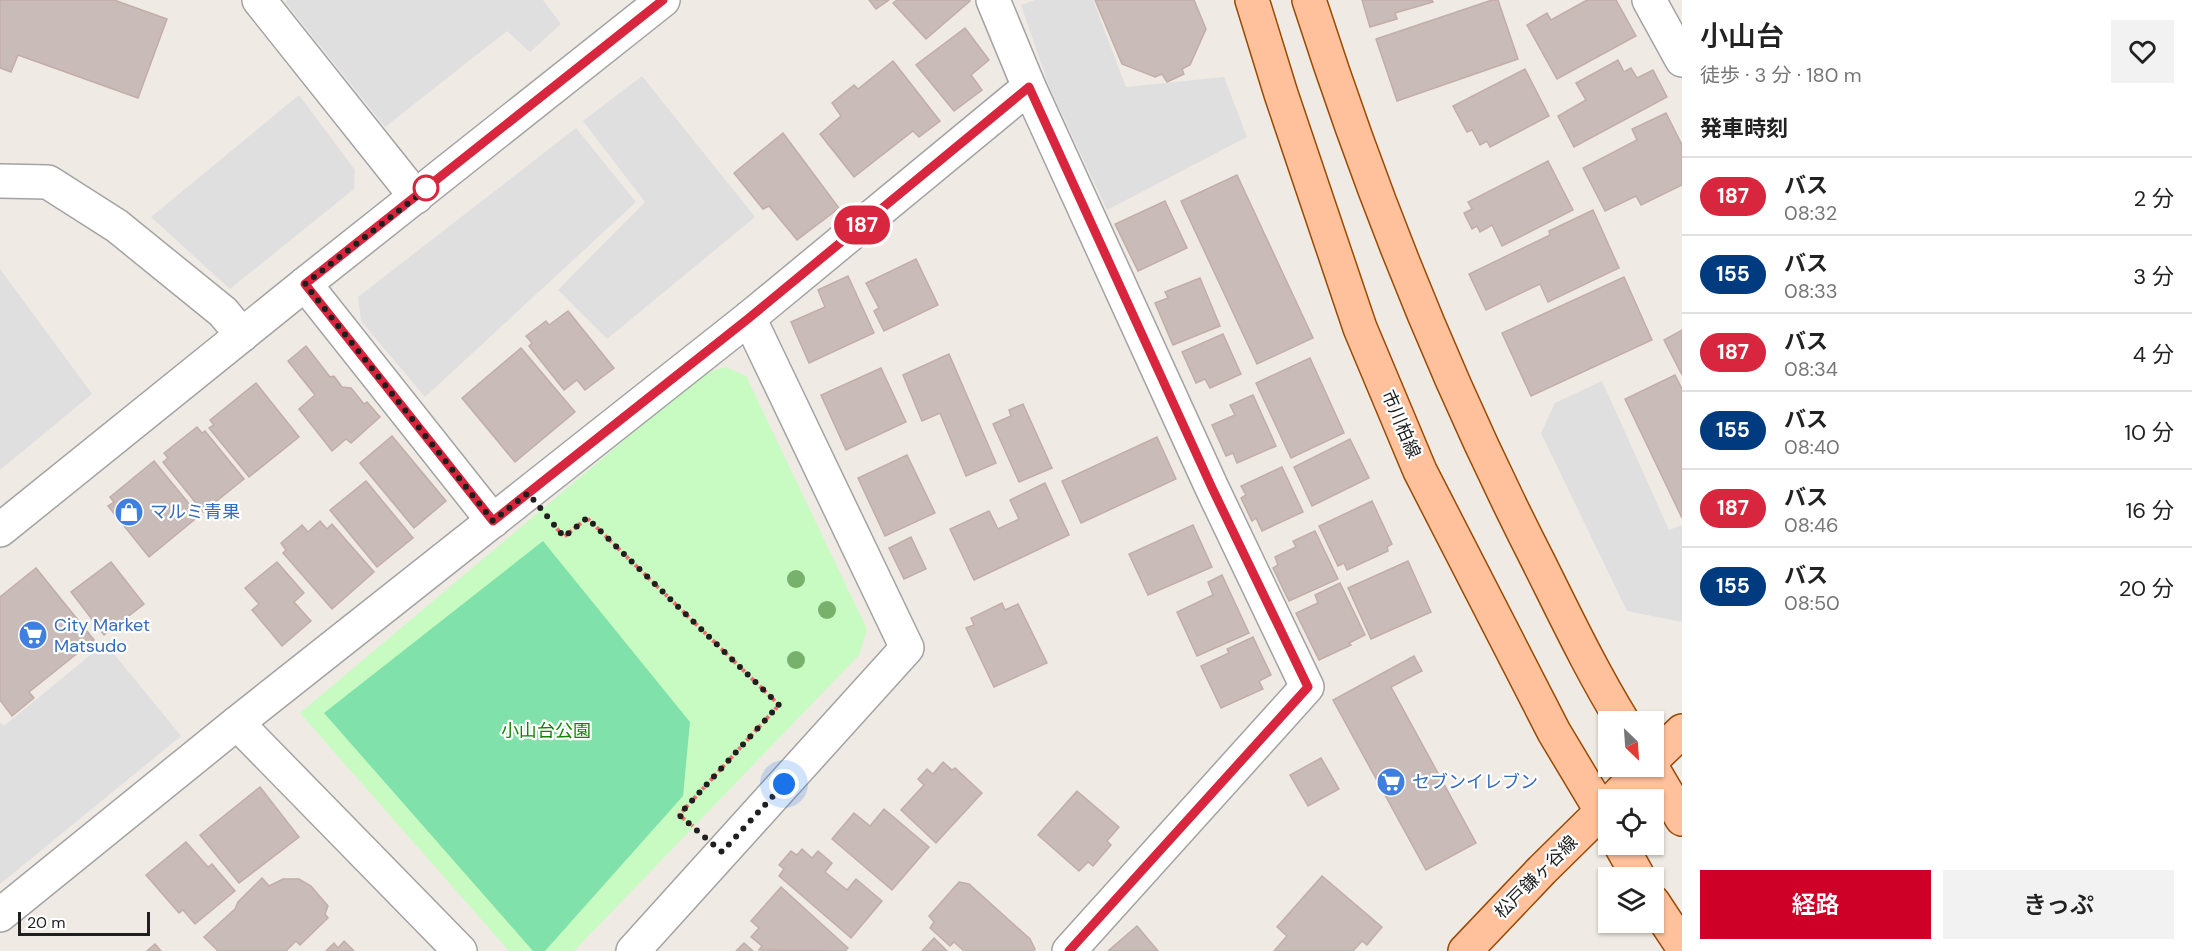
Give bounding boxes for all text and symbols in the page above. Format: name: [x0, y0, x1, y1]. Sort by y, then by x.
text: 小山台: [1700, 18, 1784, 55]
button: heart: [2111, 20, 2174, 83]
text: 徒歩 · 3 分 · 180 m: [1700, 62, 1862, 88]
text: 発車時刻: [1700, 114, 1788, 143]
text: バス: [1784, 171, 1828, 200]
unlabelled marker: [413, 175, 439, 201]
text: 187: [1717, 182, 1749, 210]
text: 2 分: [2133, 184, 2174, 213]
text: 08:32: [1784, 200, 1837, 226]
line badge: 187: [828, 206, 896, 244]
text: 187: [846, 211, 878, 239]
text: バス: [1784, 249, 1828, 278]
text: 155: [1716, 260, 1750, 288]
text: 3 分: [2133, 262, 2174, 291]
text: 08:33: [1784, 278, 1838, 304]
text: バス: [1784, 327, 1828, 356]
text: 187: [1717, 338, 1749, 366]
text: 4 分: [2133, 340, 2174, 369]
text: 08:34: [1784, 356, 1838, 382]
street label: 市川柏線: [1376, 386, 1426, 462]
text: バス: [1784, 405, 1828, 434]
text: 155: [1716, 416, 1750, 444]
text: 10 分: [2124, 418, 2174, 447]
text: 08:40: [1784, 434, 1840, 460]
text: バス: [1784, 483, 1828, 512]
text: 187: [1717, 494, 1749, 522]
shop icon: マルミ青果: [113, 496, 145, 528]
text: 16 分: [2125, 496, 2174, 525]
place label: マルミ青果: [150, 500, 240, 524]
text: 08:46: [1784, 512, 1839, 538]
text: バス: [1784, 561, 1828, 590]
text: 155: [1716, 572, 1750, 600]
text: 20 分: [2119, 574, 2174, 603]
text: 08:50: [1784, 590, 1840, 616]
place label: City Market Matsudo: [54, 613, 150, 658]
supermarket icon: City Market Matsudo: [17, 619, 49, 651]
north arrow: [1598, 711, 1664, 777]
map controls: [1598, 711, 1664, 933]
park label: 小山台公園: [501, 719, 591, 743]
supermarket icon: セブンイレブン: [1375, 766, 1407, 798]
your location: [769, 769, 799, 799]
place label: セブンイレブン: [1412, 770, 1538, 794]
button: locate: [1598, 789, 1664, 855]
street label: 松戸鎌ヶ谷線: [1489, 830, 1583, 924]
button: layers: [1598, 867, 1664, 933]
button: 経路: [1700, 870, 1931, 939]
button: きっぷ: [1943, 870, 2174, 939]
scale bar: [18, 909, 150, 936]
text: 20 m: [27, 912, 66, 933]

